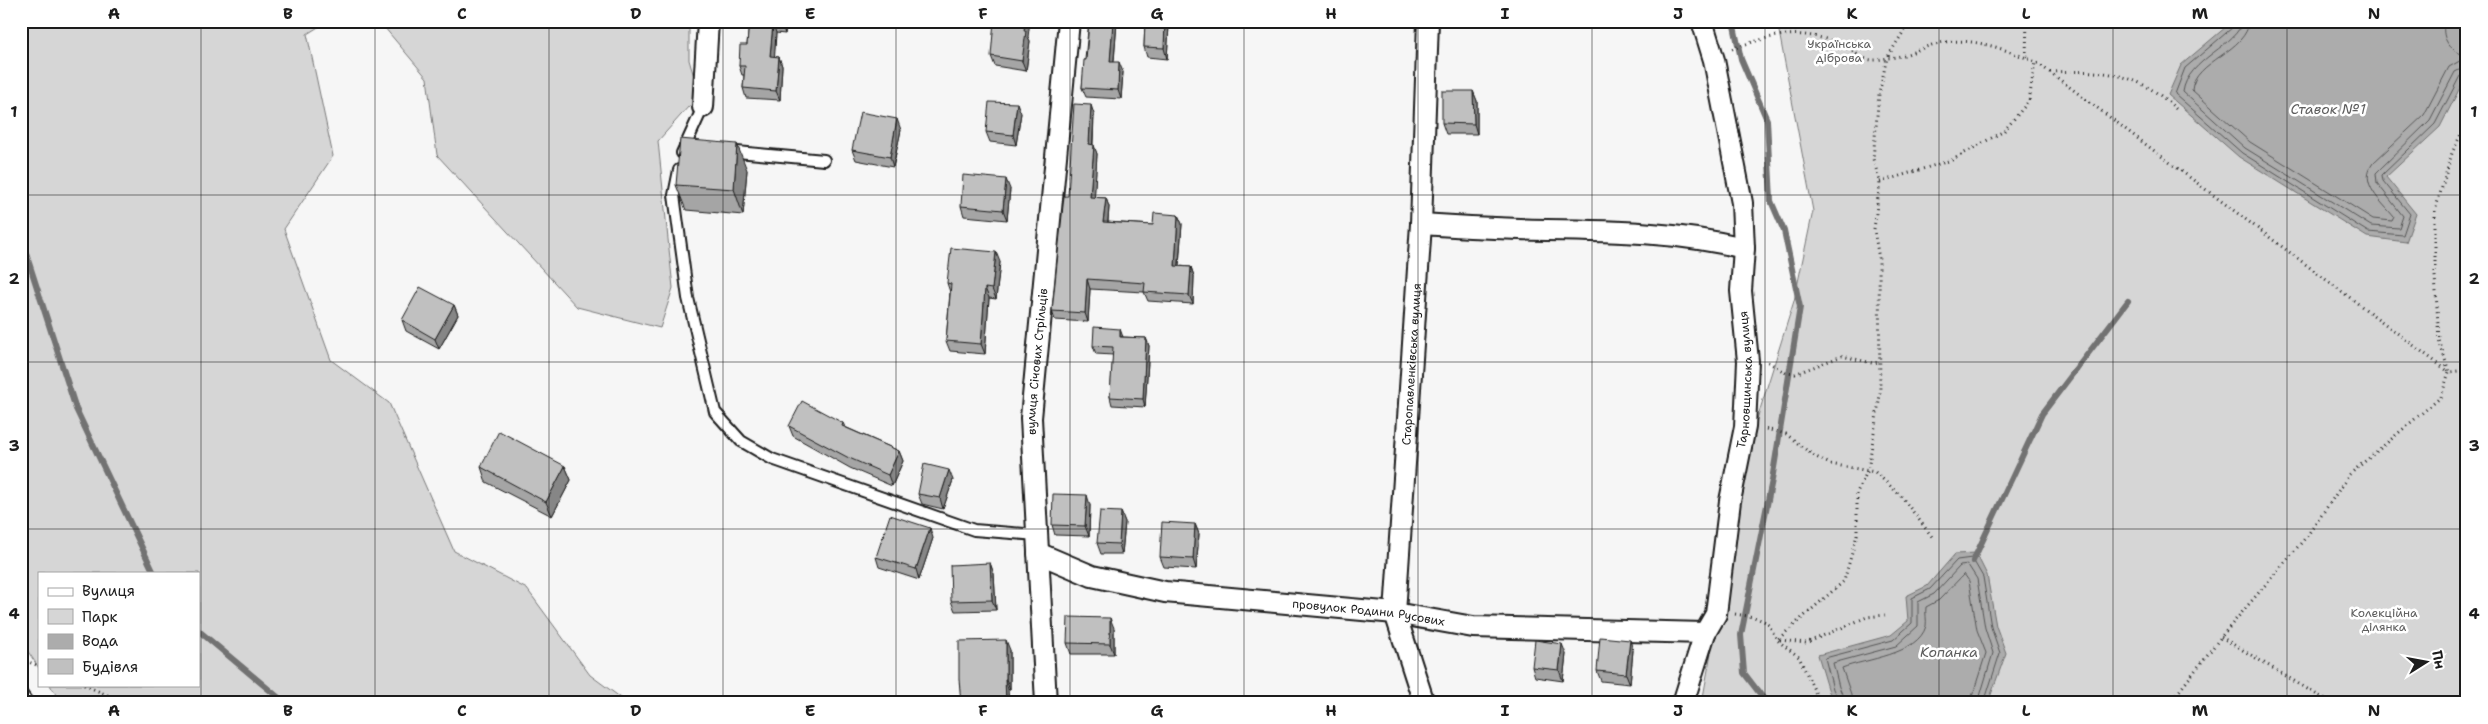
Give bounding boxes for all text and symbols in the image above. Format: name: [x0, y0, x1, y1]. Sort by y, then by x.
text: A: [108, 3, 120, 24]
text: B: [283, 3, 293, 24]
text: C: [457, 3, 467, 24]
text: D: [630, 3, 642, 24]
text: E: [805, 3, 815, 24]
text: F: [978, 3, 988, 24]
text: G: [1151, 3, 1164, 24]
text: H: [1325, 3, 1337, 24]
text: I: [1501, 3, 1510, 24]
text: J: [1673, 3, 1683, 24]
text: K: [1847, 3, 1858, 24]
text: L: [2022, 3, 2031, 24]
text: M: [2192, 3, 2209, 24]
text: N: [2368, 3, 2380, 24]
park label: Українська діброва: [1807, 36, 1871, 66]
water label: Ставок №1: [2290, 100, 2366, 118]
text: 1: [10, 101, 18, 122]
text: 1: [2470, 101, 2478, 122]
text: 2: [8, 268, 20, 289]
text: 2: [2468, 268, 2480, 289]
street label: Старопавленківська вулиця: [1398, 283, 1425, 446]
street label: вулиця Січових Стрільців: [1023, 288, 1051, 435]
street label: Тарновщинська вулиця: [1733, 310, 1756, 450]
text: 3: [8, 435, 20, 456]
text: 3: [2468, 435, 2480, 456]
legend: [38, 572, 200, 686]
text: Вулиця: [82, 581, 135, 601]
street label: провулок Родини Русових: [1292, 596, 1446, 630]
text: 4: [8, 603, 20, 624]
text: 4: [2468, 603, 2480, 624]
park label: Колекційна ділянка: [2351, 605, 2418, 635]
text: Парк: [82, 607, 118, 627]
text: Вода: [82, 631, 119, 651]
north arrow: [2400, 636, 2450, 686]
water label: Копанка: [1920, 643, 1978, 661]
text: Пн: [2428, 649, 2449, 670]
text: Будівля: [82, 657, 138, 677]
text: A: [108, 700, 120, 721]
text: B: [283, 700, 293, 721]
text: C: [457, 700, 467, 721]
text: D: [630, 700, 642, 721]
text: E: [805, 700, 815, 721]
text: F: [978, 700, 988, 721]
text: G: [1151, 700, 1164, 721]
text: H: [1325, 700, 1337, 721]
text: I: [1501, 700, 1510, 721]
text: J: [1673, 700, 1683, 721]
text: K: [1847, 700, 1858, 721]
text: L: [2022, 700, 2031, 721]
text: M: [2192, 700, 2209, 721]
text: N: [2368, 700, 2380, 721]

